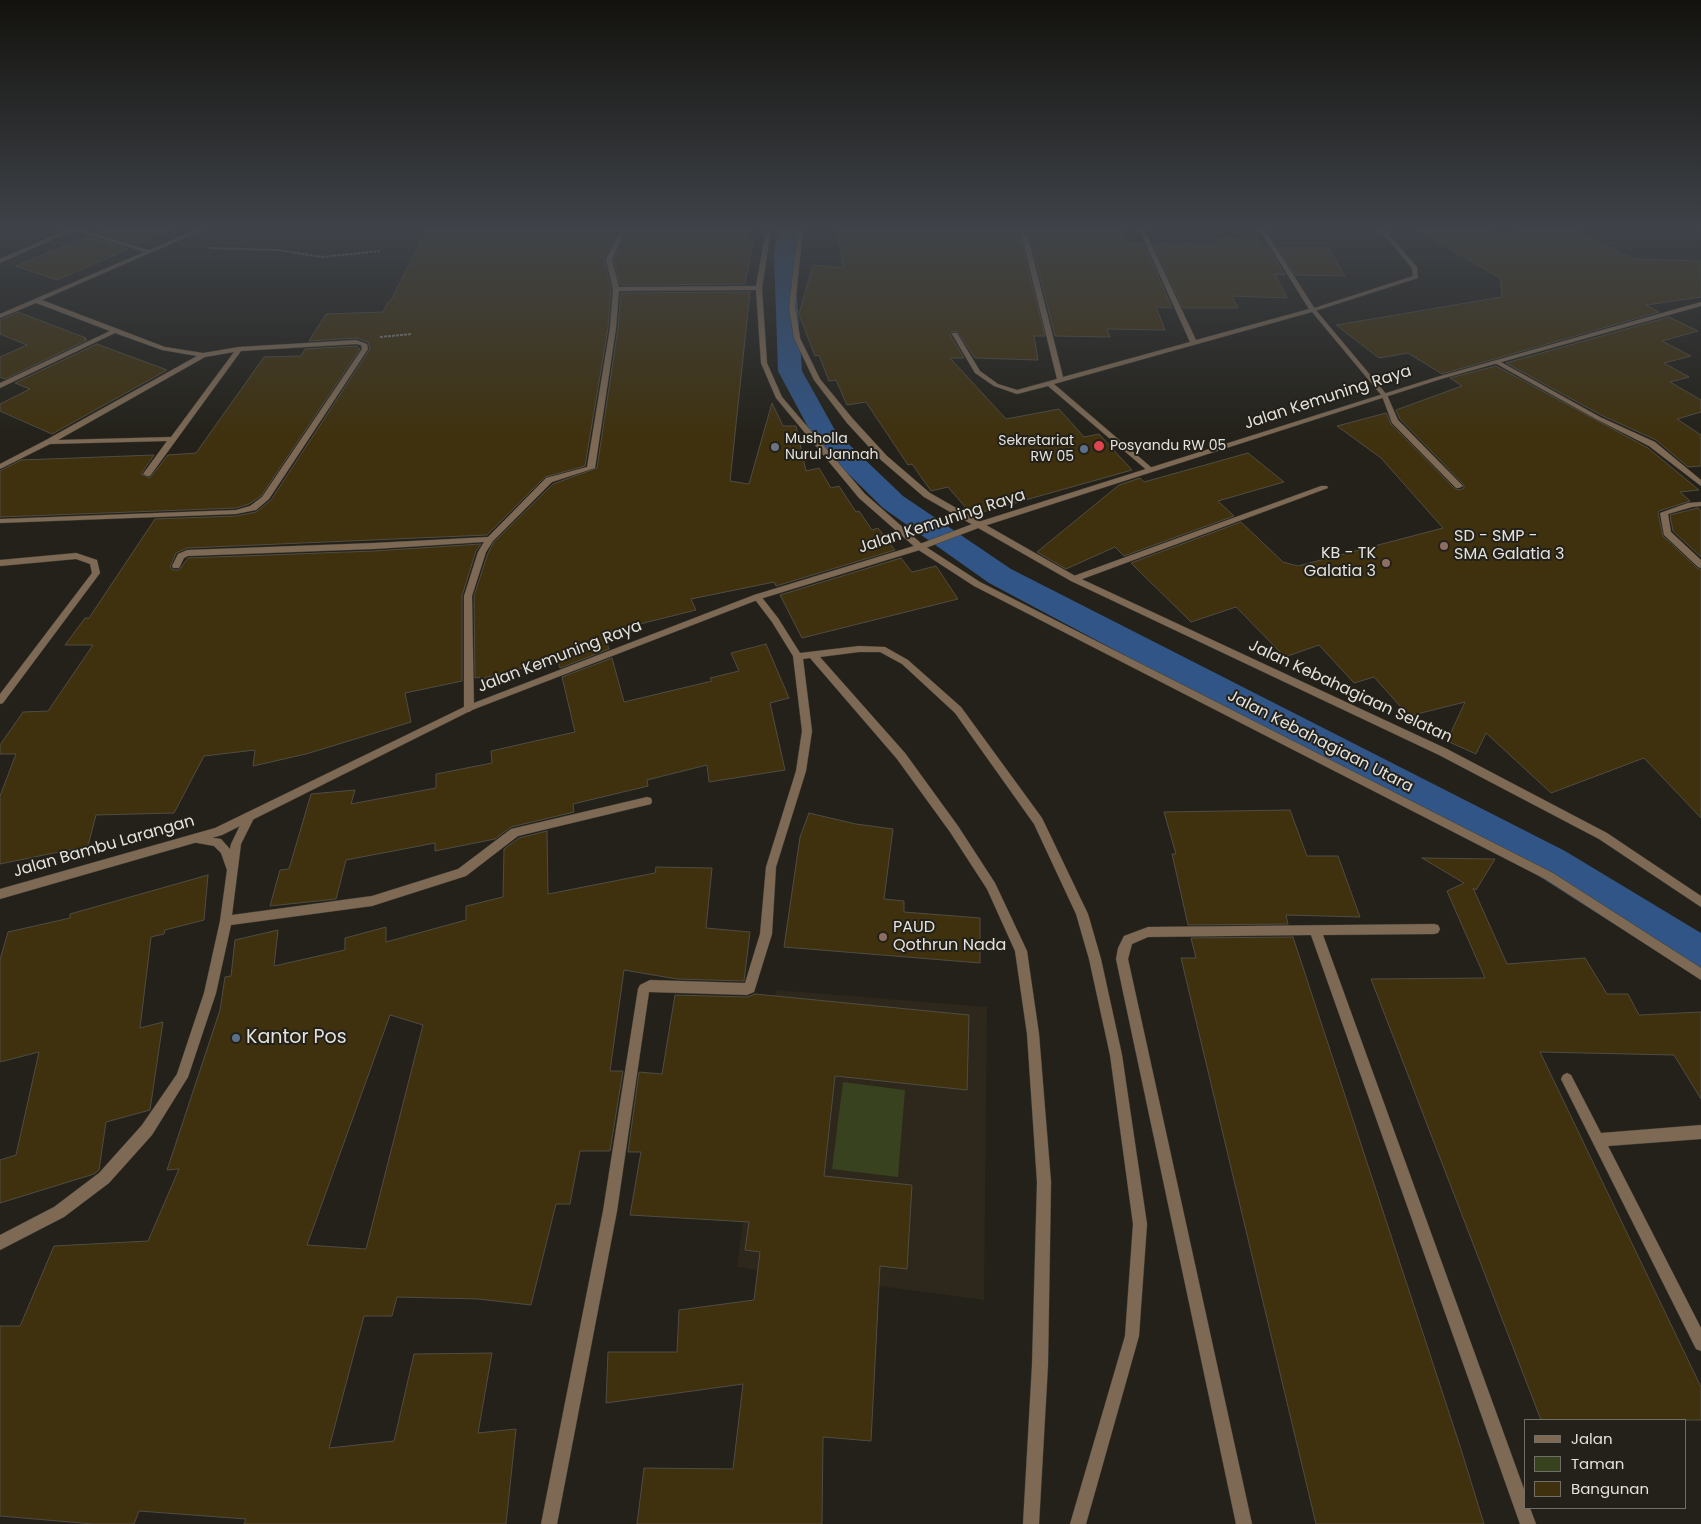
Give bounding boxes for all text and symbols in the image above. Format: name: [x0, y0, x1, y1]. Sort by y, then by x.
street label: Jalan Kemuning Raya: [1242, 362, 1414, 434]
place label: Musholla Nurul Jannah: [785, 431, 878, 464]
place label: Sekretariat RW 05: [998, 433, 1074, 466]
place label: Posyandu RW 05: [1110, 438, 1226, 454]
marker: Posyandu RW 05: [1092, 439, 1106, 453]
marker: Musholla Nurul Jannah: [769, 441, 781, 453]
marker: Sekretariat RW 05: [1078, 443, 1090, 455]
street label: Jalan Kemuning Raya: [856, 486, 1028, 558]
place label: SD - SMP - SMA Galatia 3: [1454, 527, 1565, 565]
marker: SD - SMP - SMA Galatia 3: [1438, 540, 1450, 552]
place label: KB - TK Galatia 3: [1304, 544, 1376, 582]
marker: KB - TK Galatia 3: [1380, 557, 1392, 569]
street label: Jalan Kemuning Raya: [475, 617, 645, 697]
street label: Jalan Kebahagiaan Selatan: [1245, 636, 1455, 748]
street label: Jalan Kebahagiaan Utara: [1224, 687, 1416, 797]
street label: Jalan Bambu Larangan: [11, 812, 197, 882]
place label: PAUD Qothrun Nada: [893, 918, 1006, 956]
marker: PAUD Qothrun Nada: [877, 931, 889, 943]
place label: Kantor Pos: [246, 1027, 347, 1049]
marker: Kantor Pos: [230, 1032, 242, 1044]
legend: [1524, 1419, 1686, 1509]
text: Jalan: [1571, 1428, 1613, 1449]
text: Taman: [1571, 1453, 1624, 1474]
text: Bangunan: [1571, 1478, 1649, 1499]

